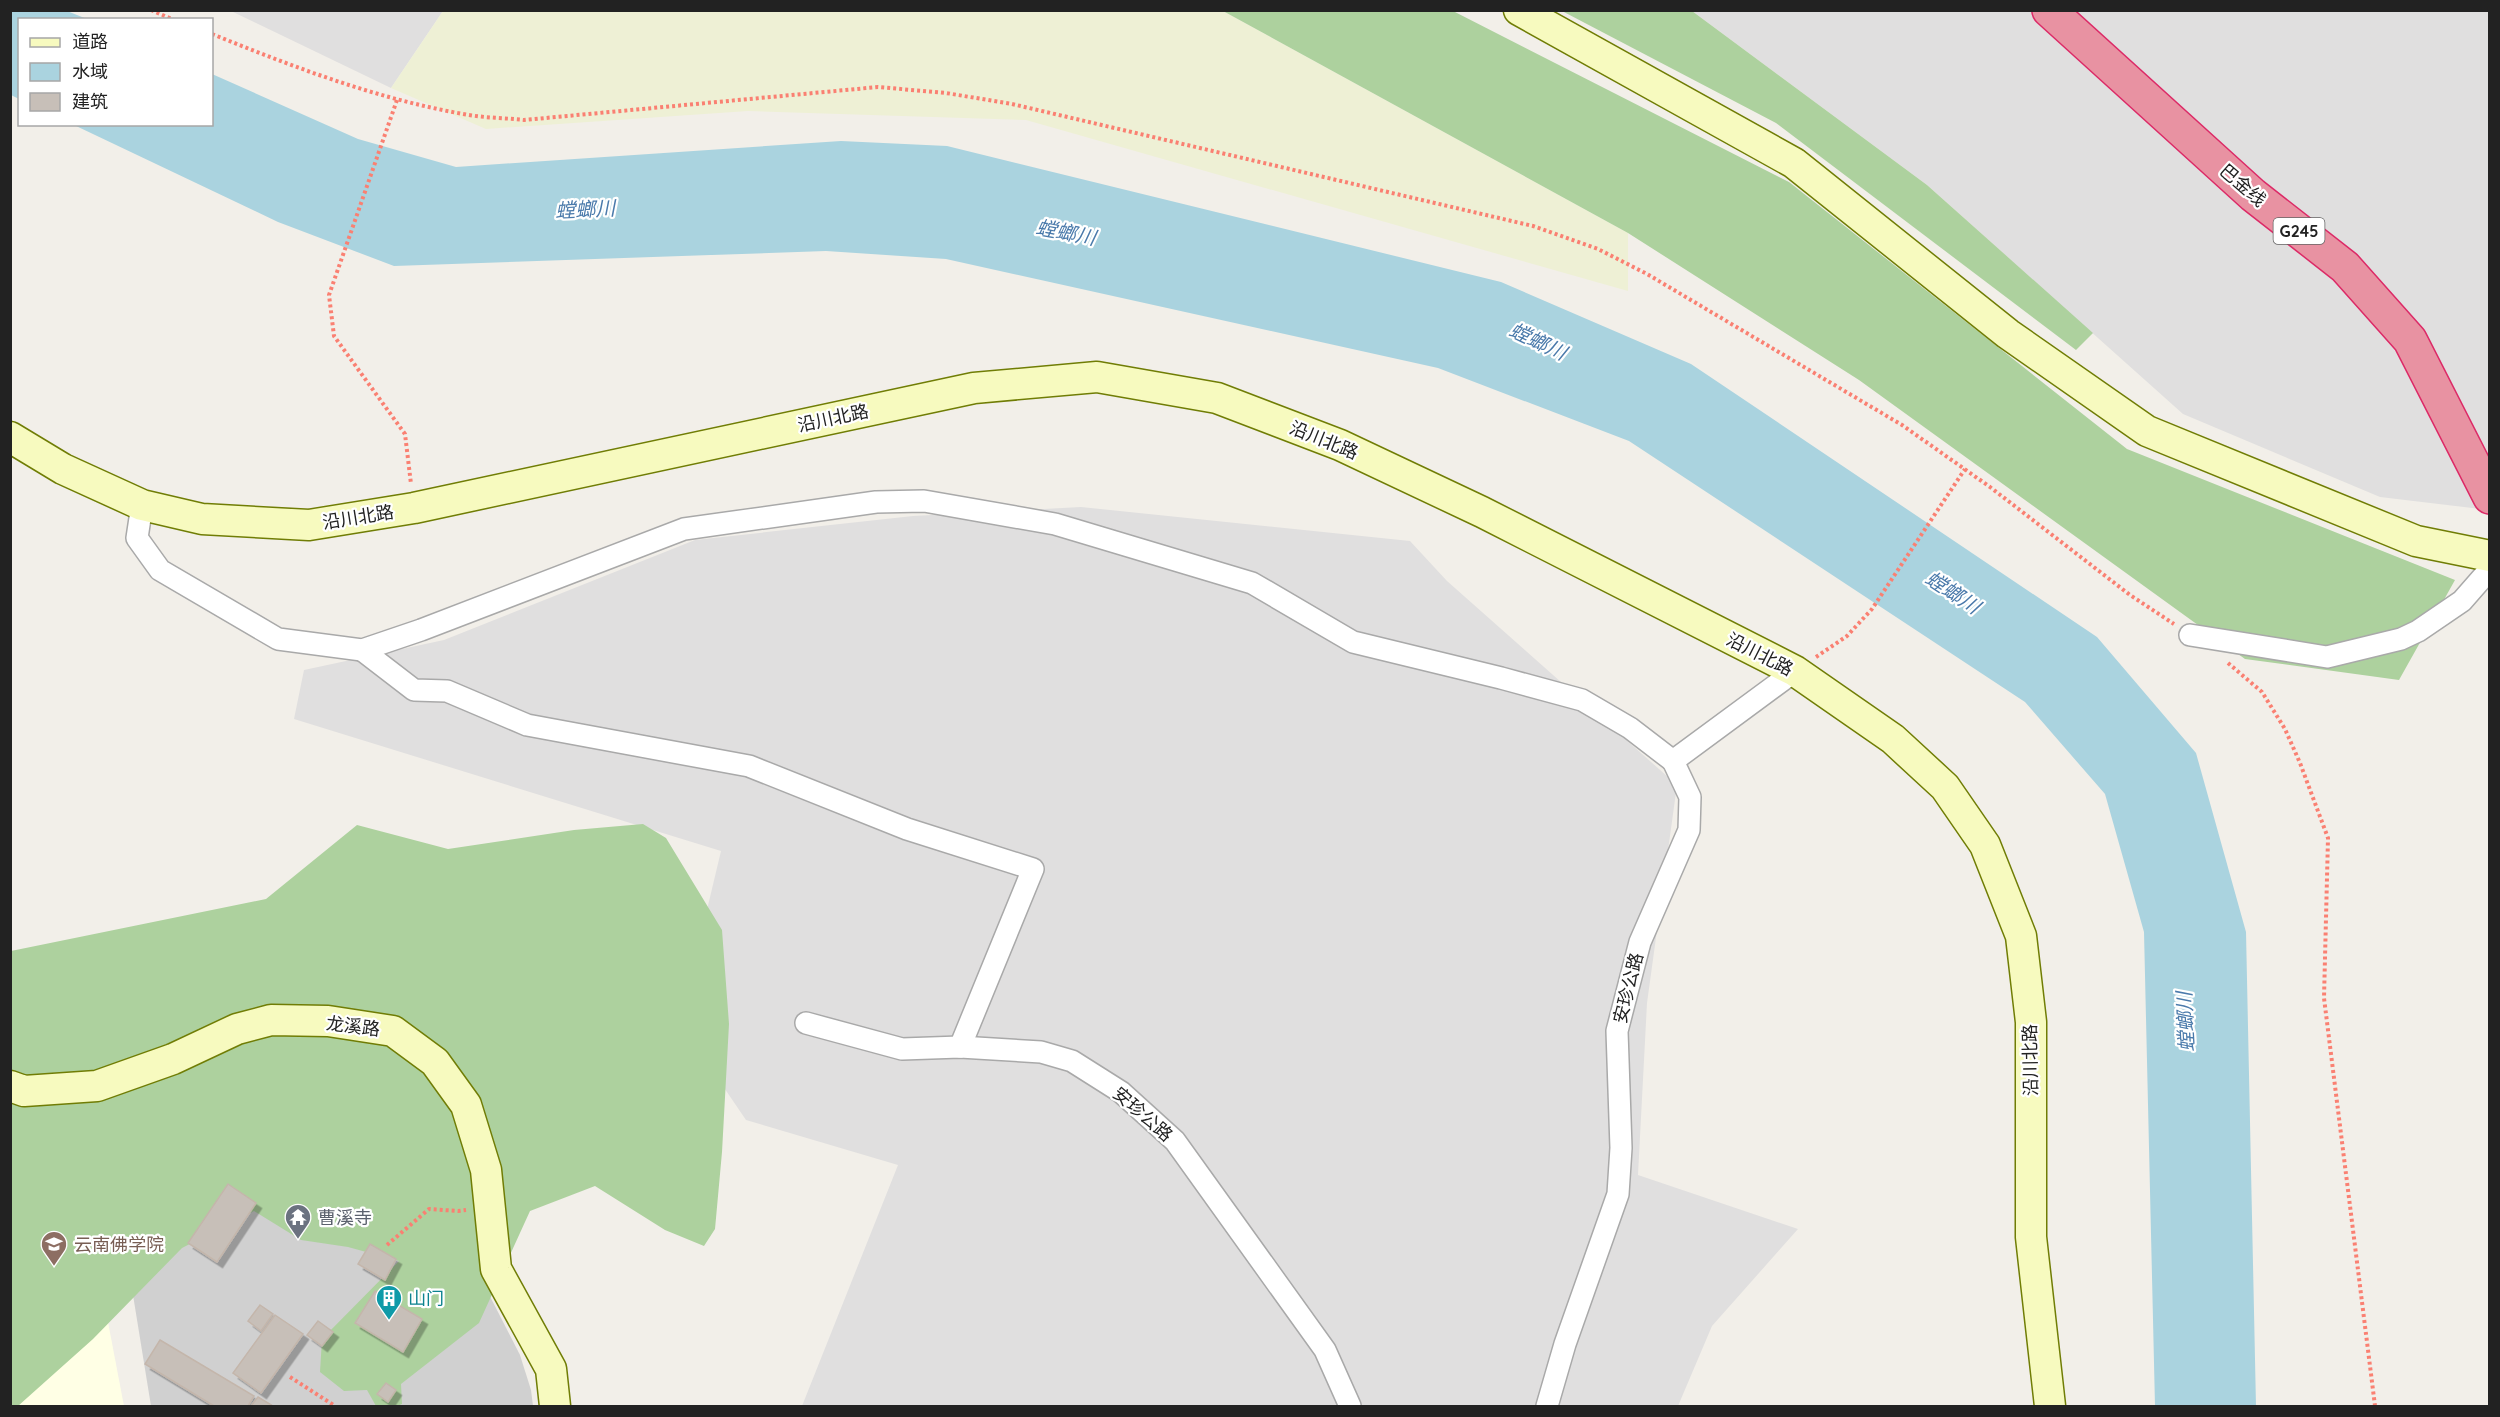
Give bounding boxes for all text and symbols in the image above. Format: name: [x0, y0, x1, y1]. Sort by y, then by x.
legend: [18, 18, 213, 126]
text: 道路: [72, 30, 108, 53]
text: 水域: [72, 60, 108, 83]
text: 建筑: [72, 90, 108, 113]
street label: 巴金线: [2215, 159, 2271, 211]
water label: 螳螂川: [554, 195, 618, 223]
water label: 螳螂川: [1034, 214, 1100, 250]
road number: G245: [2274, 218, 2324, 244]
water label: 螳螂川: [1506, 317, 1572, 366]
street label: 沿川北路: [795, 399, 871, 437]
street label: 沿川北路: [1286, 416, 1362, 464]
street label: 沿川北路: [321, 500, 395, 534]
water label: 螳螂川: [1921, 565, 1987, 620]
street label: 沿川北路: [1723, 627, 1797, 681]
street label: 安珍公路: [1608, 950, 1648, 1026]
water label: 螳螂川: [2171, 989, 2199, 1053]
street label: 龙溪路: [325, 1011, 381, 1041]
street label: 沿川北路: [2018, 1024, 2042, 1096]
street label: 安珍公路: [1108, 1082, 1178, 1146]
temple icon: 曹溪寺: [283, 1202, 313, 1240]
place label: 曹溪寺: [318, 1206, 372, 1229]
school or university icon: 云南佛学院: [39, 1229, 69, 1267]
place label: 云南佛学院: [74, 1233, 164, 1256]
building icon: 山门: [374, 1283, 404, 1321]
place label: 山门: [408, 1287, 444, 1310]

